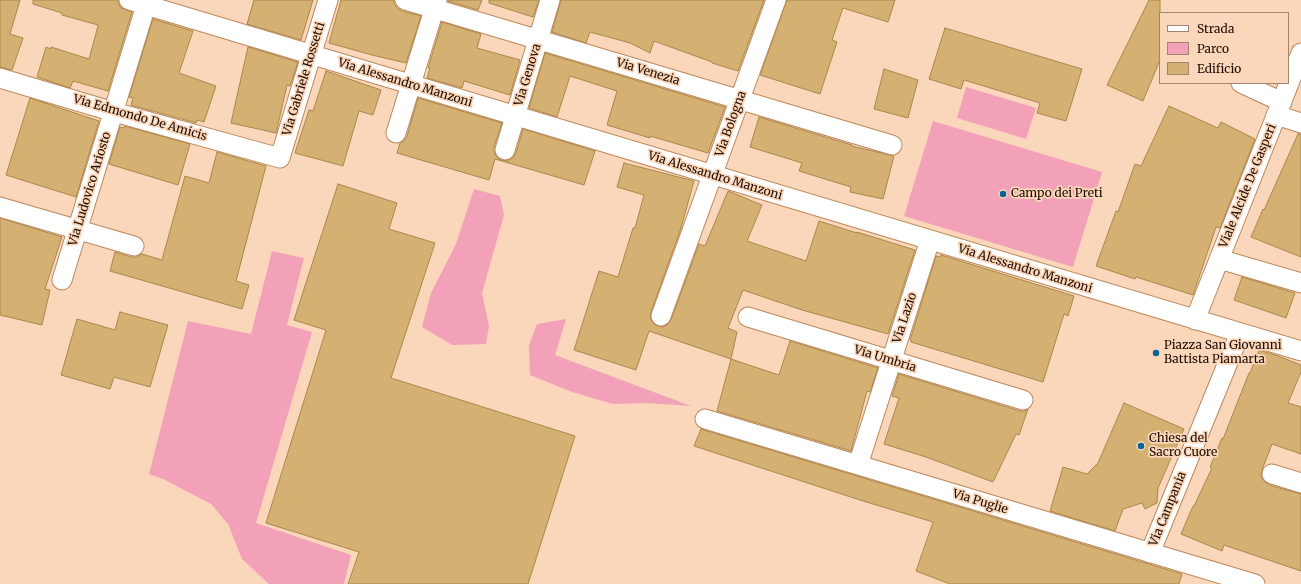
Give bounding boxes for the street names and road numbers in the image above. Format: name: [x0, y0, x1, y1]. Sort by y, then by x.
street label: Via Gabriele Rossetti: [280, 20, 328, 138]
street label: Via Genova: [512, 42, 544, 108]
street label: Via Alessandro Manzoni: [336, 56, 474, 110]
street label: Via Venezia: [614, 56, 682, 88]
street label: Via Bologna: [712, 89, 750, 159]
street label: Via Edmondo De Amicis: [71, 92, 209, 144]
street label: Viale Alcide De Gasperi: [1217, 122, 1279, 250]
street label: Via Ludovico Ariosto: [66, 130, 114, 248]
street label: Via Alessandro Manzoni: [646, 149, 784, 203]
street label: Via Alessandro Manzoni: [956, 242, 1094, 296]
street label: Via Lazio: [890, 291, 920, 345]
street label: Via Umbria: [852, 343, 918, 375]
street label: Via Campania: [1146, 470, 1190, 548]
street label: Via Puglie: [951, 487, 1009, 517]

